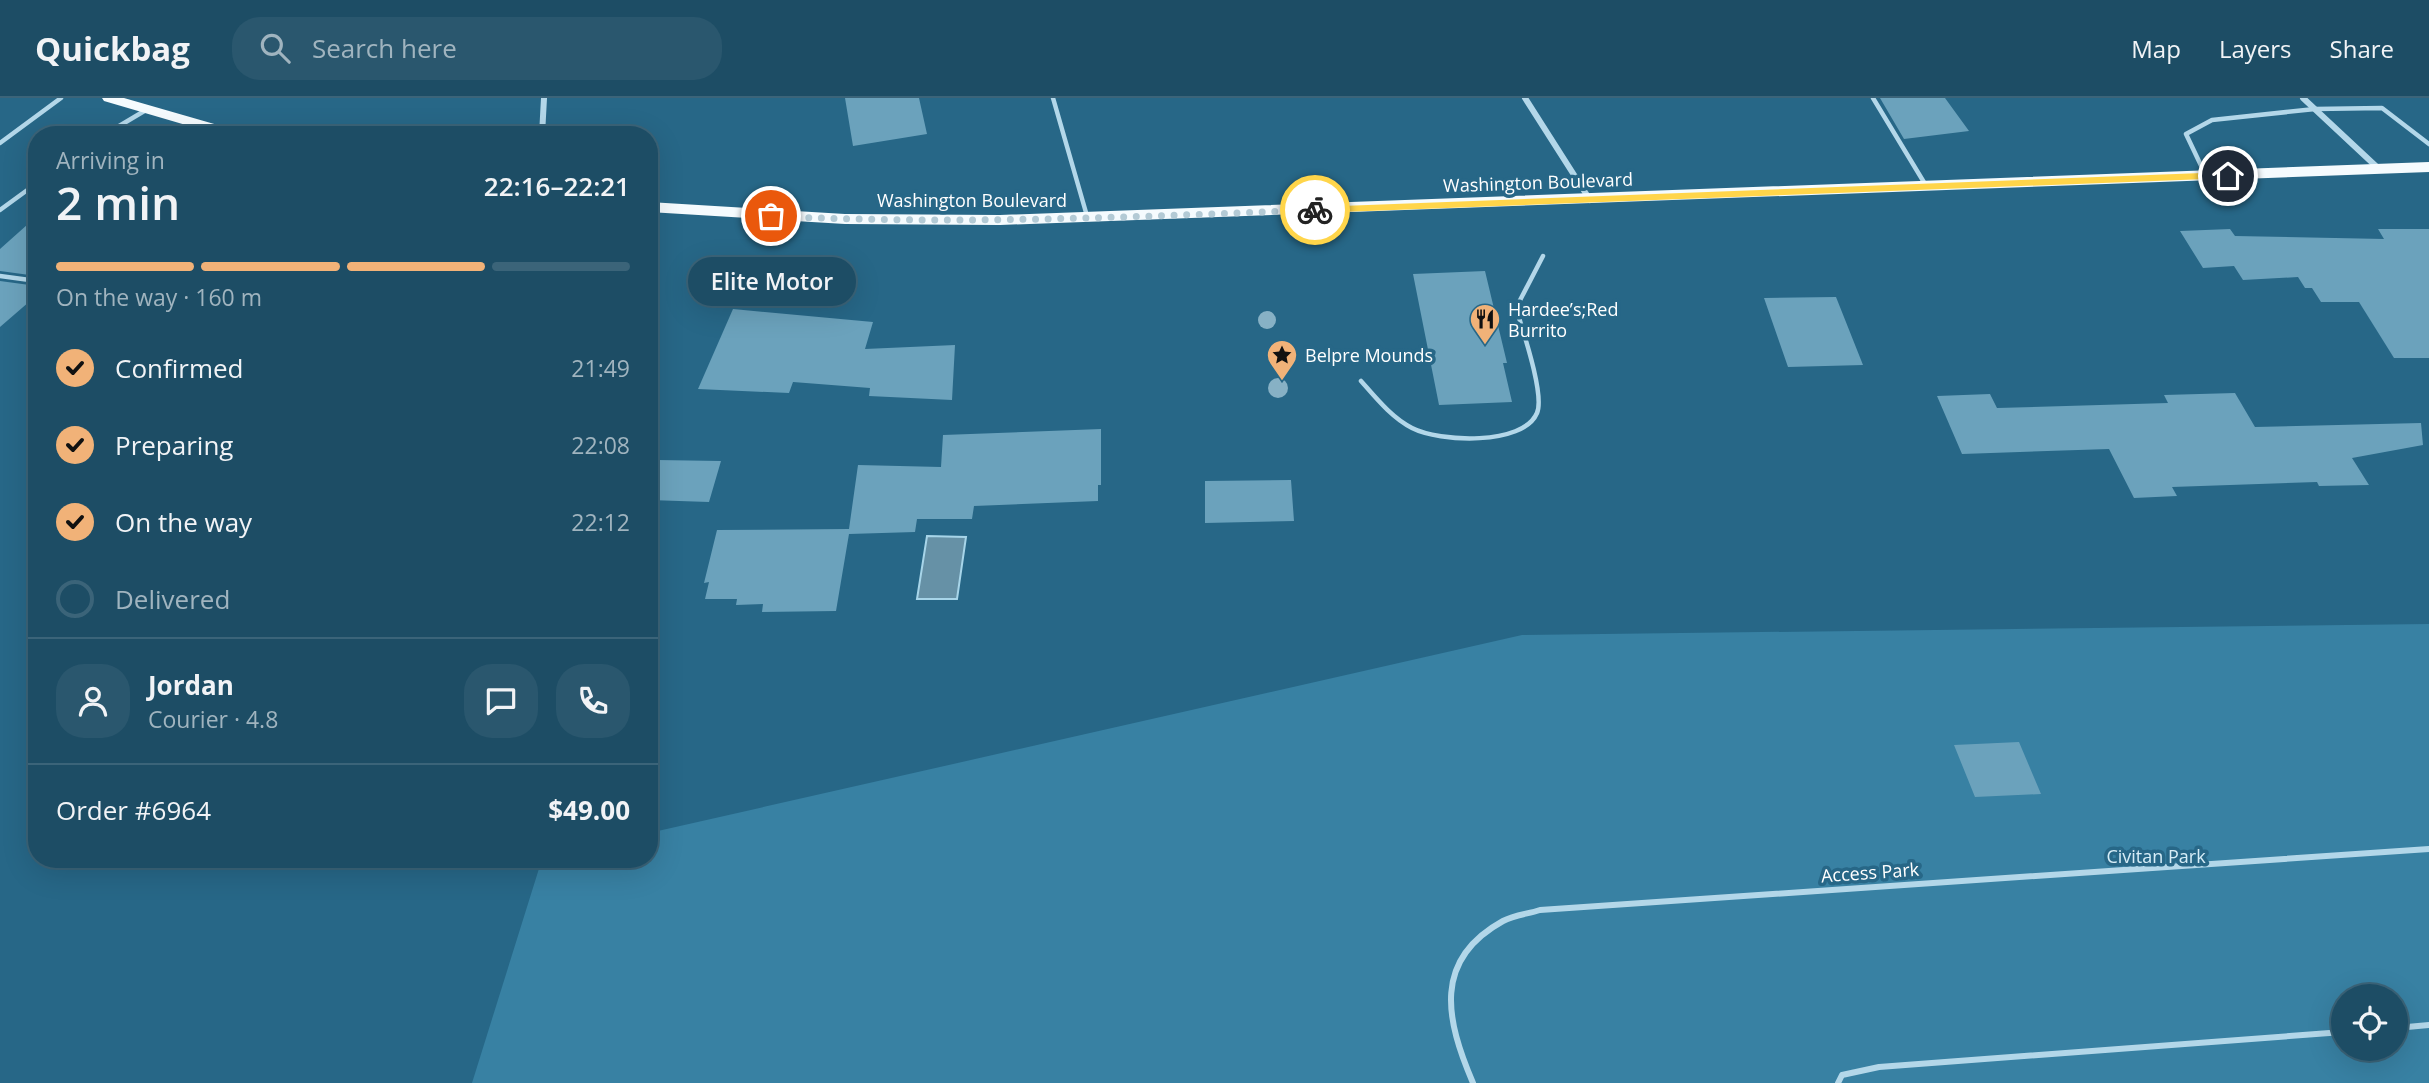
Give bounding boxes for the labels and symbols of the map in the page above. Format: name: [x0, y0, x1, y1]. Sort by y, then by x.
pin: [2198, 146, 2258, 206]
street label: Washington Boulevard: [1443, 167, 1633, 197]
courier: [1280, 175, 1350, 245]
pin: [741, 186, 801, 246]
street label: Washington Boulevard: [877, 188, 1067, 212]
callout: Elite Motor: [687, 258, 855, 307]
place label: Hardee’s;Red Burrito: [1508, 297, 1618, 342]
restaurant icon: Hardee’s;Red Burrito: [1468, 302, 1502, 346]
place icon: Belpre Mounds: [1265, 338, 1299, 382]
place label: Belpre Mounds: [1305, 343, 1433, 367]
park label: Civitan Park: [2106, 844, 2206, 868]
street label: Access Park: [1820, 857, 1920, 887]

